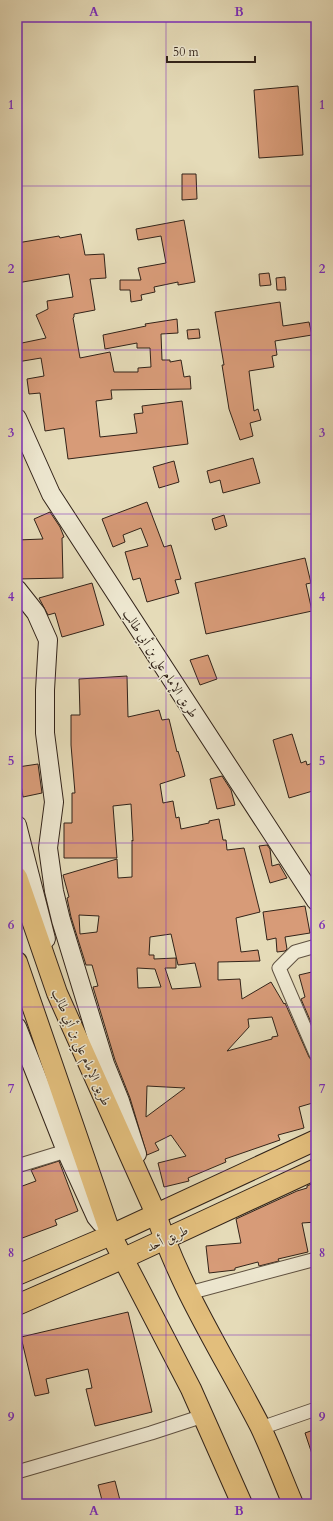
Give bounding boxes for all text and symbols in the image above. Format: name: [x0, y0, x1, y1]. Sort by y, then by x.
text: A: [89, 3, 99, 21]
text: B: [234, 3, 244, 21]
scale bar: [167, 38, 255, 64]
text: 50 m: [173, 44, 200, 60]
text: 1: [8, 96, 14, 114]
text: 1: [319, 96, 325, 114]
text: 2: [8, 260, 15, 278]
text: 2: [319, 260, 326, 278]
text: 3: [8, 424, 15, 442]
text: 3: [319, 424, 326, 442]
text: 4: [8, 588, 15, 606]
text: 4: [319, 588, 326, 606]
street label: طريق الإمام علي بن أبي طالب: [115, 606, 202, 724]
text: 5: [8, 752, 14, 770]
text: 5: [319, 752, 325, 770]
text: 6: [8, 916, 15, 934]
text: 6: [319, 916, 326, 934]
street label: طريق الإمام علي بن أبي طالب: [44, 986, 115, 1110]
text: 7: [8, 1080, 15, 1098]
text: 7: [319, 1080, 326, 1098]
street label: طريق أحد: [144, 1221, 191, 1256]
text: 8: [8, 1244, 14, 1262]
text: 8: [319, 1244, 325, 1262]
text: 9: [8, 1408, 15, 1426]
text: 9: [319, 1408, 326, 1426]
text: A: [89, 1502, 99, 1520]
text: B: [234, 1502, 244, 1520]

